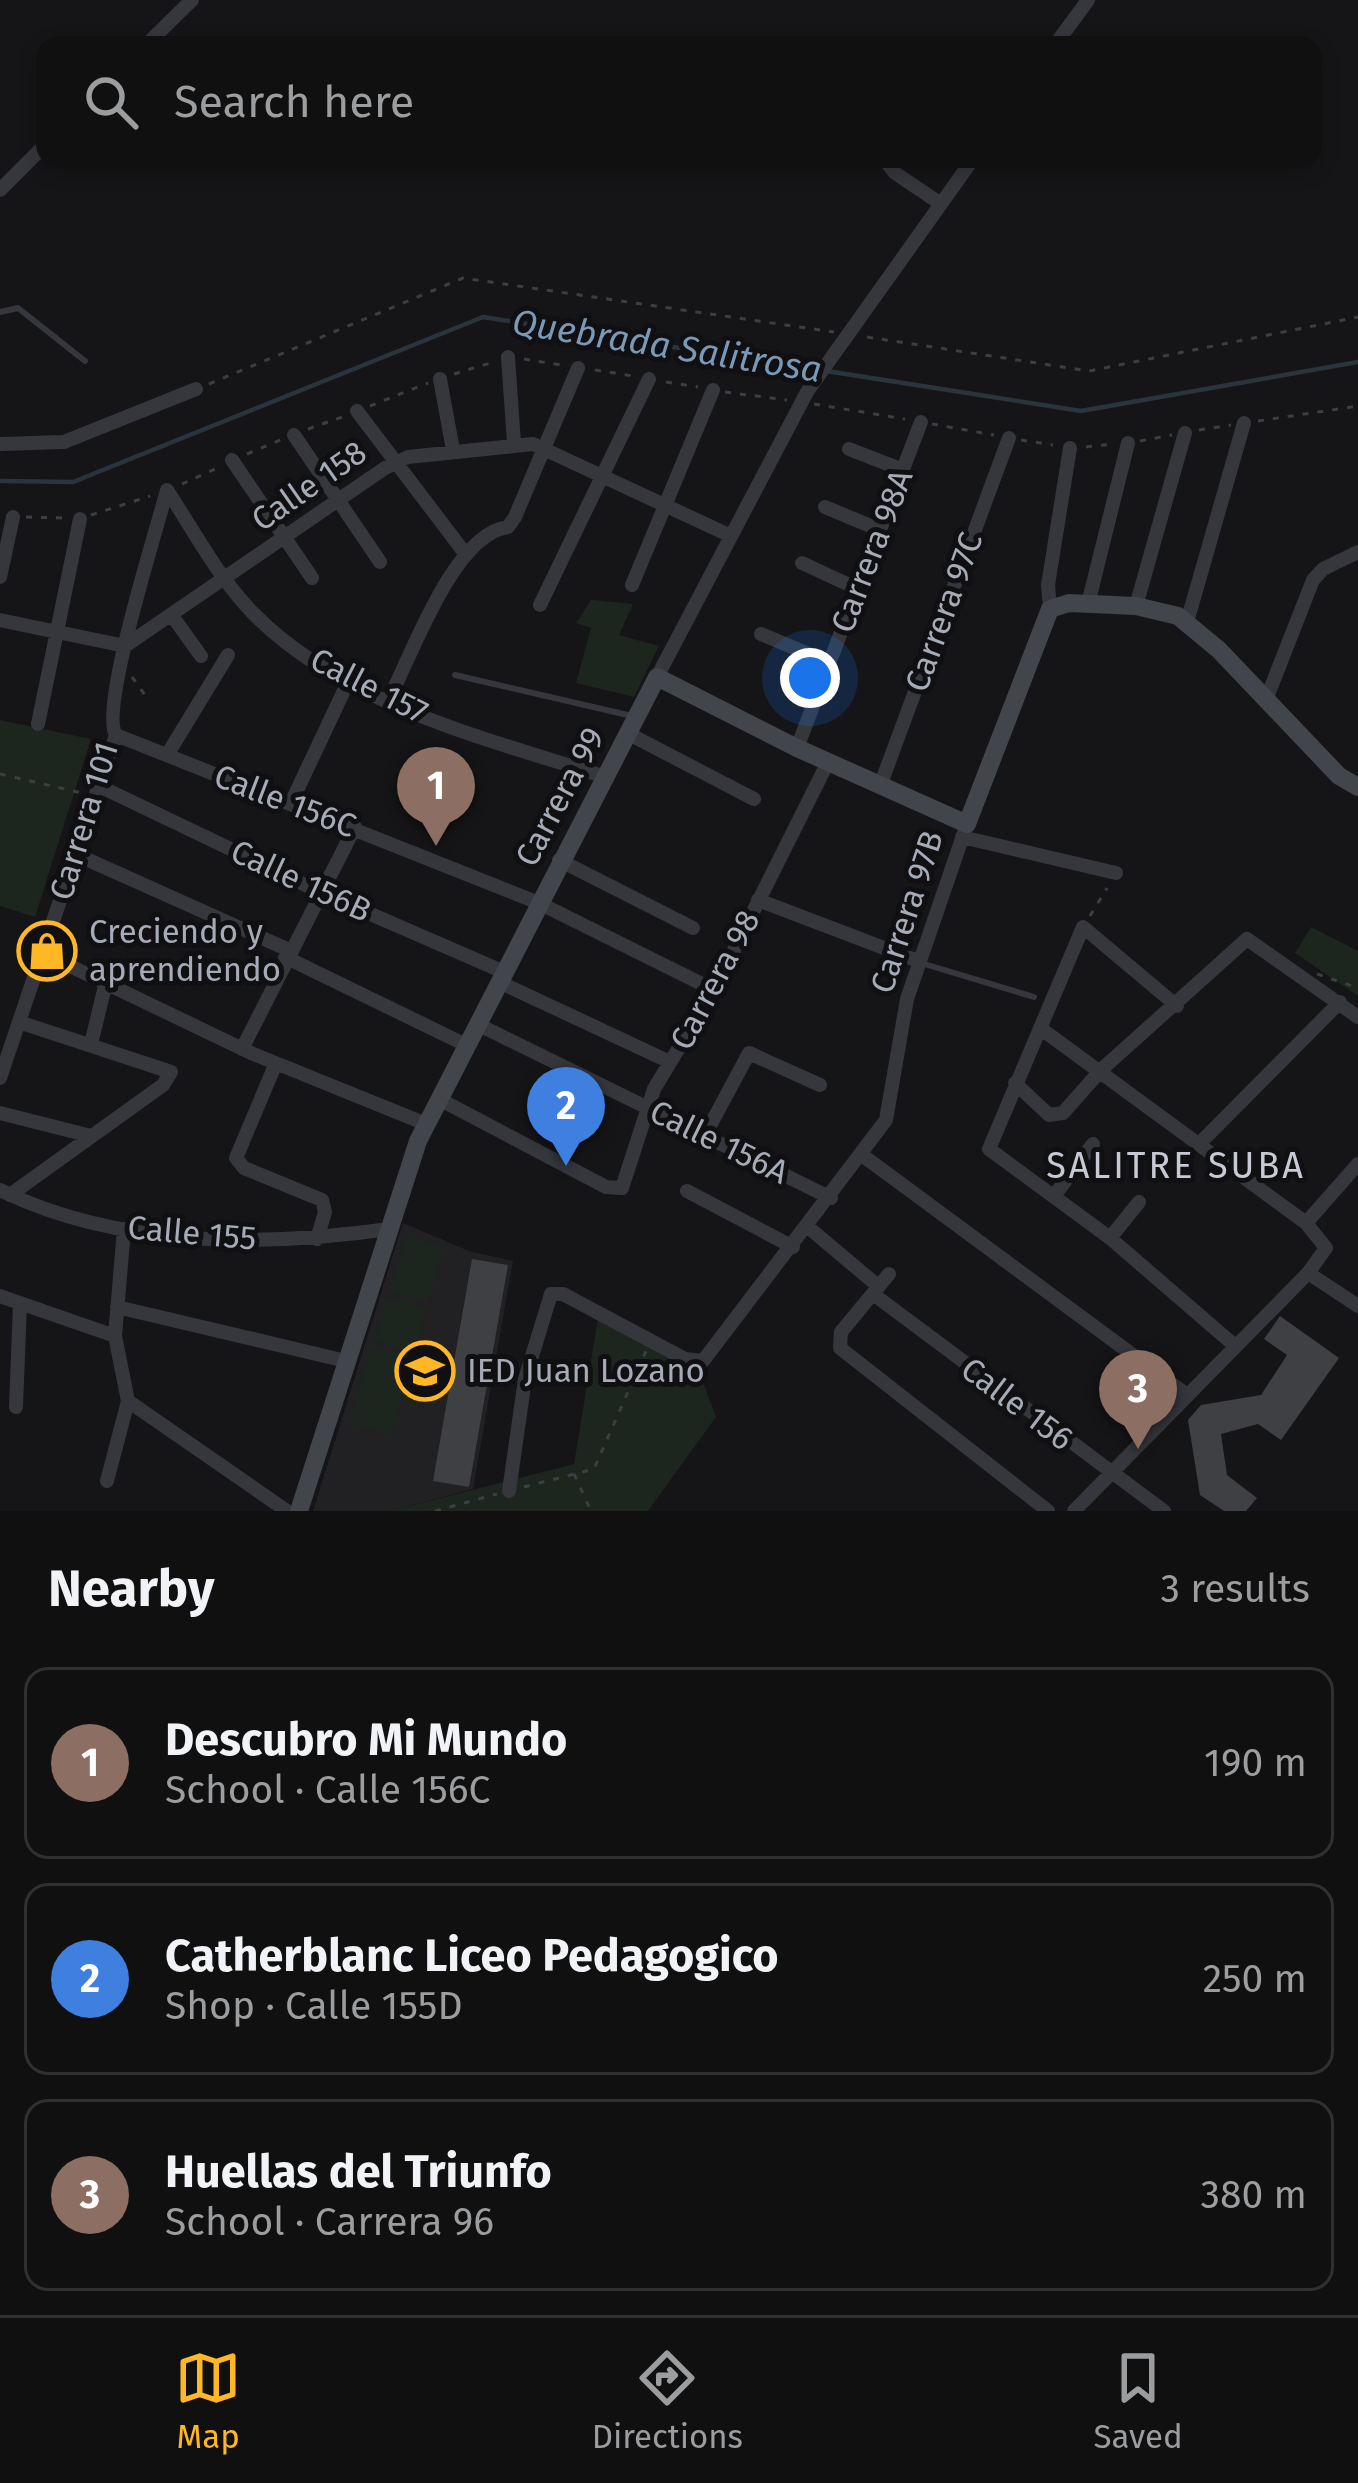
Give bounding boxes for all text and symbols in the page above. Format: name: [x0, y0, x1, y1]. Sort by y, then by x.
search box: [36, 36, 1322, 168]
icon: search: [78, 69, 144, 135]
text: Search here: [174, 75, 414, 129]
water label: Quebrada Salitrosa: [509, 300, 825, 392]
street label: Calle 158: [244, 432, 374, 540]
street label: Carrera 98A: [823, 464, 921, 638]
street label: Carrera 97C: [897, 527, 991, 697]
street label: Calle 157: [304, 639, 434, 733]
your location: [780, 648, 840, 708]
street label: Carrera 99: [507, 721, 613, 873]
street label: Carrera 101: [41, 737, 127, 905]
pin: 1: [397, 747, 475, 846]
street label: Calle 156C: [208, 756, 362, 846]
street label: Carrera 97B: [862, 826, 952, 998]
street label: Calle 156B: [225, 831, 377, 931]
street label: Carrera 98: [662, 903, 768, 1057]
place label: Creciendo y aprendiendo: [89, 912, 281, 990]
shop icon: Creciendo y aprendiendo: [16, 920, 78, 982]
pin: 2: [527, 1067, 605, 1166]
street label: Calle 156A: [643, 1091, 795, 1193]
district label: SALITRE SUBA: [1046, 1144, 1306, 1188]
street label: Calle 155: [126, 1207, 258, 1259]
school or university icon: IED Juan Lozano: [394, 1340, 456, 1402]
street label: Calle 156: [953, 1349, 1081, 1459]
pin: 3: [1099, 1350, 1177, 1449]
place label: IED Juan Lozano: [467, 1351, 705, 1391]
text: Nearby: [48, 1558, 214, 1620]
text: 3 results: [1160, 1566, 1310, 1612]
text: Descubro Mi Mundo: [165, 1713, 567, 1767]
text: 1: [81, 1740, 99, 1786]
text: 190 m: [1204, 1740, 1307, 1786]
text: School · Calle 156C: [165, 1767, 490, 1813]
text: Catherblanc Liceo Pedagogico: [165, 1929, 779, 1983]
text: 2: [80, 1956, 100, 2002]
text: 250 m: [1203, 1956, 1307, 2002]
text: Shop · Calle 155D: [165, 1983, 463, 2029]
text: Huellas del Triunfo: [165, 2145, 552, 2199]
text: 3: [80, 2172, 100, 2218]
text: 380 m: [1201, 2172, 1307, 2218]
text: School · Carrera 96: [165, 2199, 494, 2245]
tab: Map: [175, 2345, 241, 2457]
tab: Directions: [592, 2345, 743, 2457]
tab: Saved: [1093, 2345, 1183, 2457]

